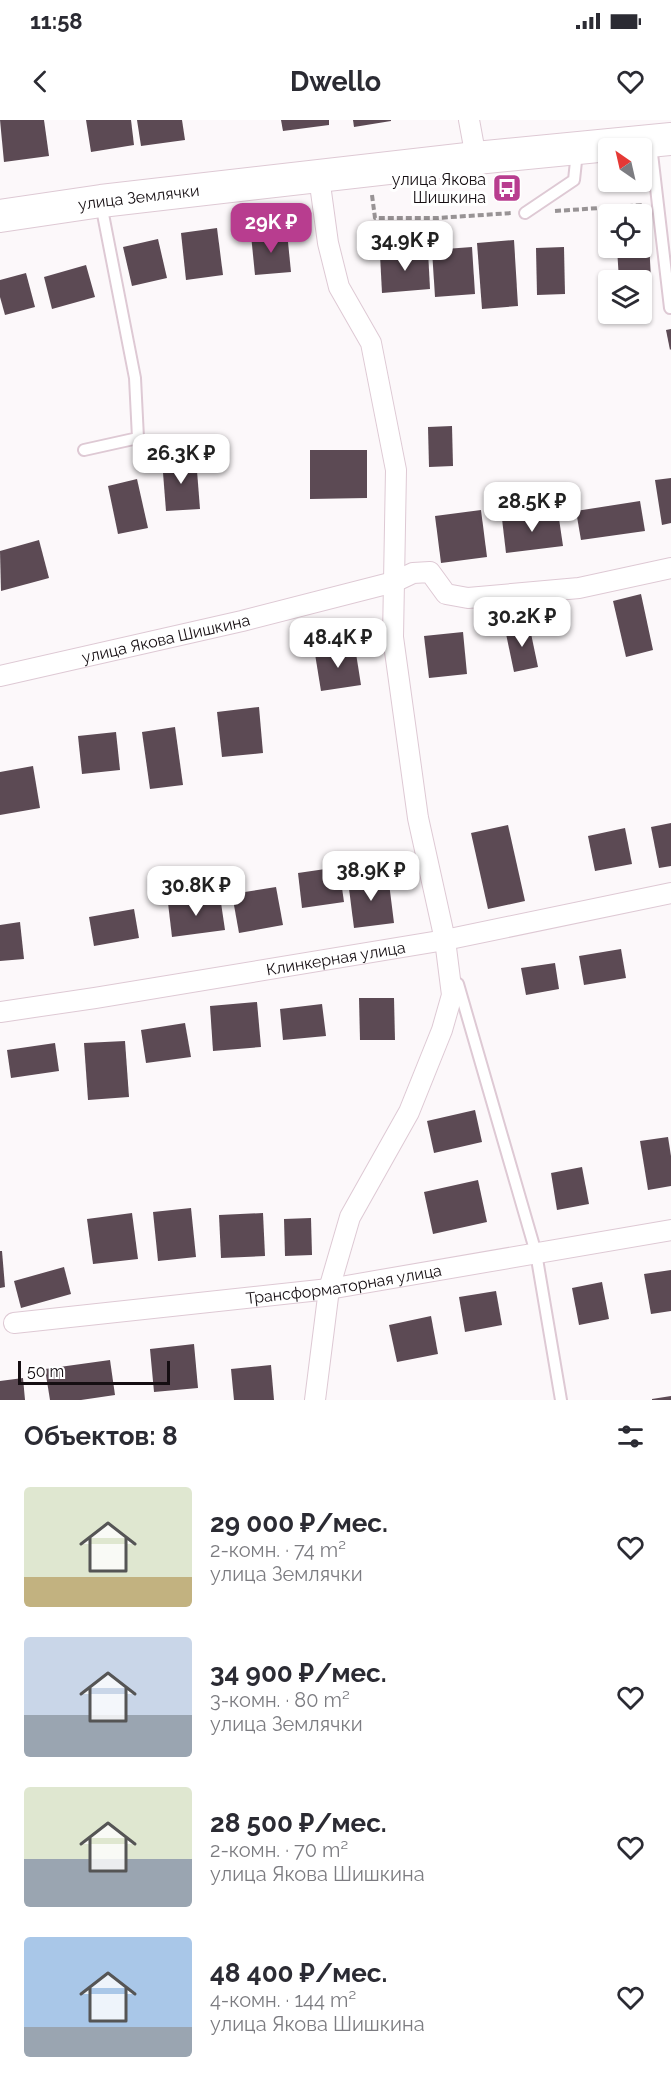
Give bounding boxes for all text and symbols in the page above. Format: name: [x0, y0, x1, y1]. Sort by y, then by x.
text: 11:58: [30, 8, 83, 34]
icon: back: [24, 65, 57, 98]
icon: heart: [614, 65, 647, 98]
text: Dwello: [290, 66, 381, 97]
north arrow: [598, 138, 652, 192]
map controls: [598, 138, 652, 324]
place label: улица Якова Шишкина: [392, 170, 486, 207]
bus stop icon: улица Якова Шишкина: [491, 172, 523, 204]
street label: улица Землячки: [77, 180, 200, 214]
pin: 29K ₽: [229, 203, 313, 254]
button: locate: [598, 204, 652, 258]
text: 29K ₽: [245, 210, 297, 234]
pin: 34.9K ₽: [350, 221, 460, 272]
text: 34.9K ₽: [371, 228, 439, 252]
button: layers: [598, 270, 652, 324]
pin: 26.3K ₽: [126, 434, 236, 485]
text: 26.3K ₽: [147, 441, 215, 465]
pin: 28.5K ₽: [477, 482, 587, 533]
text: 28.5K ₽: [498, 489, 566, 513]
pin: 30.2K ₽: [467, 597, 577, 648]
text: 30.2K ₽: [488, 604, 556, 628]
street label: улица Якова Шишкина: [80, 610, 252, 667]
pin: 48.4K ₽: [283, 618, 393, 669]
text: 48.4K ₽: [304, 625, 372, 649]
pin: 38.9K ₽: [316, 851, 426, 902]
text: 38.9K ₽: [336, 858, 406, 882]
pin: 30.8K ₽: [141, 866, 251, 917]
text: 30.8K ₽: [161, 873, 231, 897]
street label: Клинкерная улица: [265, 937, 407, 979]
street label: Трансформаторная улица: [245, 1260, 443, 1307]
scale bar: [18, 1358, 170, 1386]
text: 50 m: [27, 1362, 64, 1381]
icon: filters: [614, 1420, 647, 1453]
text: Объектов: 8: [24, 1421, 178, 1451]
text: 29 000 ₽/мес.: [210, 1508, 388, 1538]
icon: home: [72, 1511, 144, 1583]
icon: heart: [614, 1531, 647, 1564]
text: 2-комн. · 74 m²: [210, 1538, 346, 1562]
text: улица Землячки: [210, 1562, 363, 1586]
text: 34 900 ₽/мес.: [210, 1658, 387, 1688]
icon: home: [72, 1661, 144, 1733]
icon: heart: [614, 1681, 647, 1714]
text: 3-комн. · 80 m²: [210, 1688, 350, 1712]
text: улица Землячки: [210, 1712, 363, 1736]
text: 28 500 ₽/мес.: [210, 1808, 387, 1838]
icon: home: [72, 1811, 144, 1883]
icon: heart: [614, 1831, 647, 1864]
text: 2-комн. · 70 m²: [210, 1838, 348, 1862]
text: улица Якова Шишкина: [210, 1862, 425, 1886]
text: 48 400 ₽/мес.: [210, 1958, 387, 1988]
icon: home: [72, 1961, 144, 2033]
icon: heart: [614, 1981, 647, 2014]
text: 4-комн. · 144 m²: [210, 1988, 356, 2012]
text: улица Якова Шишкина: [210, 2012, 425, 2036]

